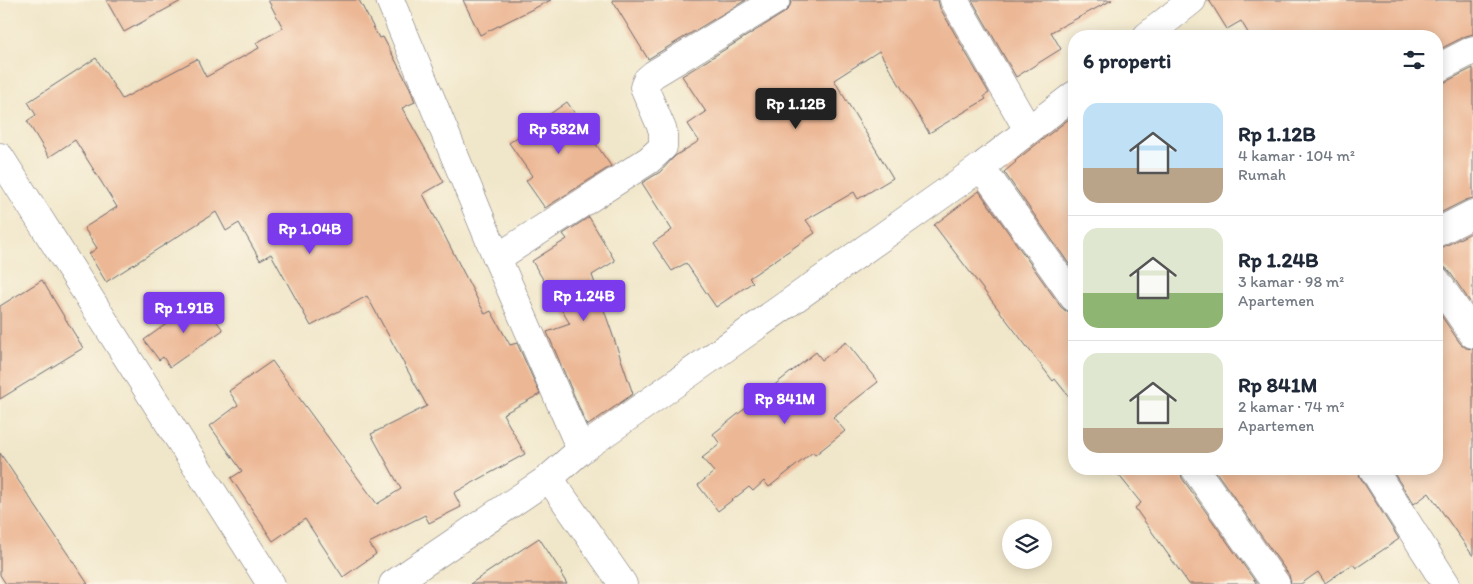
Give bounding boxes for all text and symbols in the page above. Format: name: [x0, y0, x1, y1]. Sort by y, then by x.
icon: filters: [1400, 46, 1428, 74]
text: 6 properti: [1083, 48, 1171, 73]
pin: Rp 1.12B: [744, 88, 848, 130]
text: Rp 1.12B: [766, 94, 826, 113]
pin: Rp 582M: [513, 112, 605, 155]
text: Rp 582M: [529, 119, 589, 138]
text: Rp 1.12B: [1238, 121, 1316, 146]
icon: home: [1123, 123, 1183, 183]
text: 4 kamar · 104 m²: [1238, 146, 1355, 165]
text: Rumah: [1238, 165, 1286, 184]
pin: Rp 1.04B: [258, 212, 362, 255]
text: Rp 1.04B: [279, 219, 341, 238]
text: Rp 1.24B: [1238, 247, 1319, 272]
icon: home: [1123, 248, 1183, 308]
text: 3 kamar · 98 m²: [1238, 272, 1344, 291]
pin: Rp 1.24B: [532, 280, 636, 322]
text: Rp 1.24B: [553, 286, 615, 305]
text: Apartemen: [1238, 291, 1314, 310]
pin: Rp 1.91B: [132, 292, 236, 334]
text: Rp 1.91B: [154, 298, 214, 317]
text: Rp 841M: [1238, 372, 1317, 397]
icon: home: [1123, 373, 1183, 433]
pin: Rp 841M: [739, 382, 831, 425]
text: Rp 841M: [755, 389, 815, 408]
text: 2 kamar · 74 m²: [1238, 397, 1344, 416]
text: Apartemen: [1238, 416, 1314, 435]
map controls: [1002, 519, 1052, 569]
button: layers: [1002, 519, 1052, 569]

